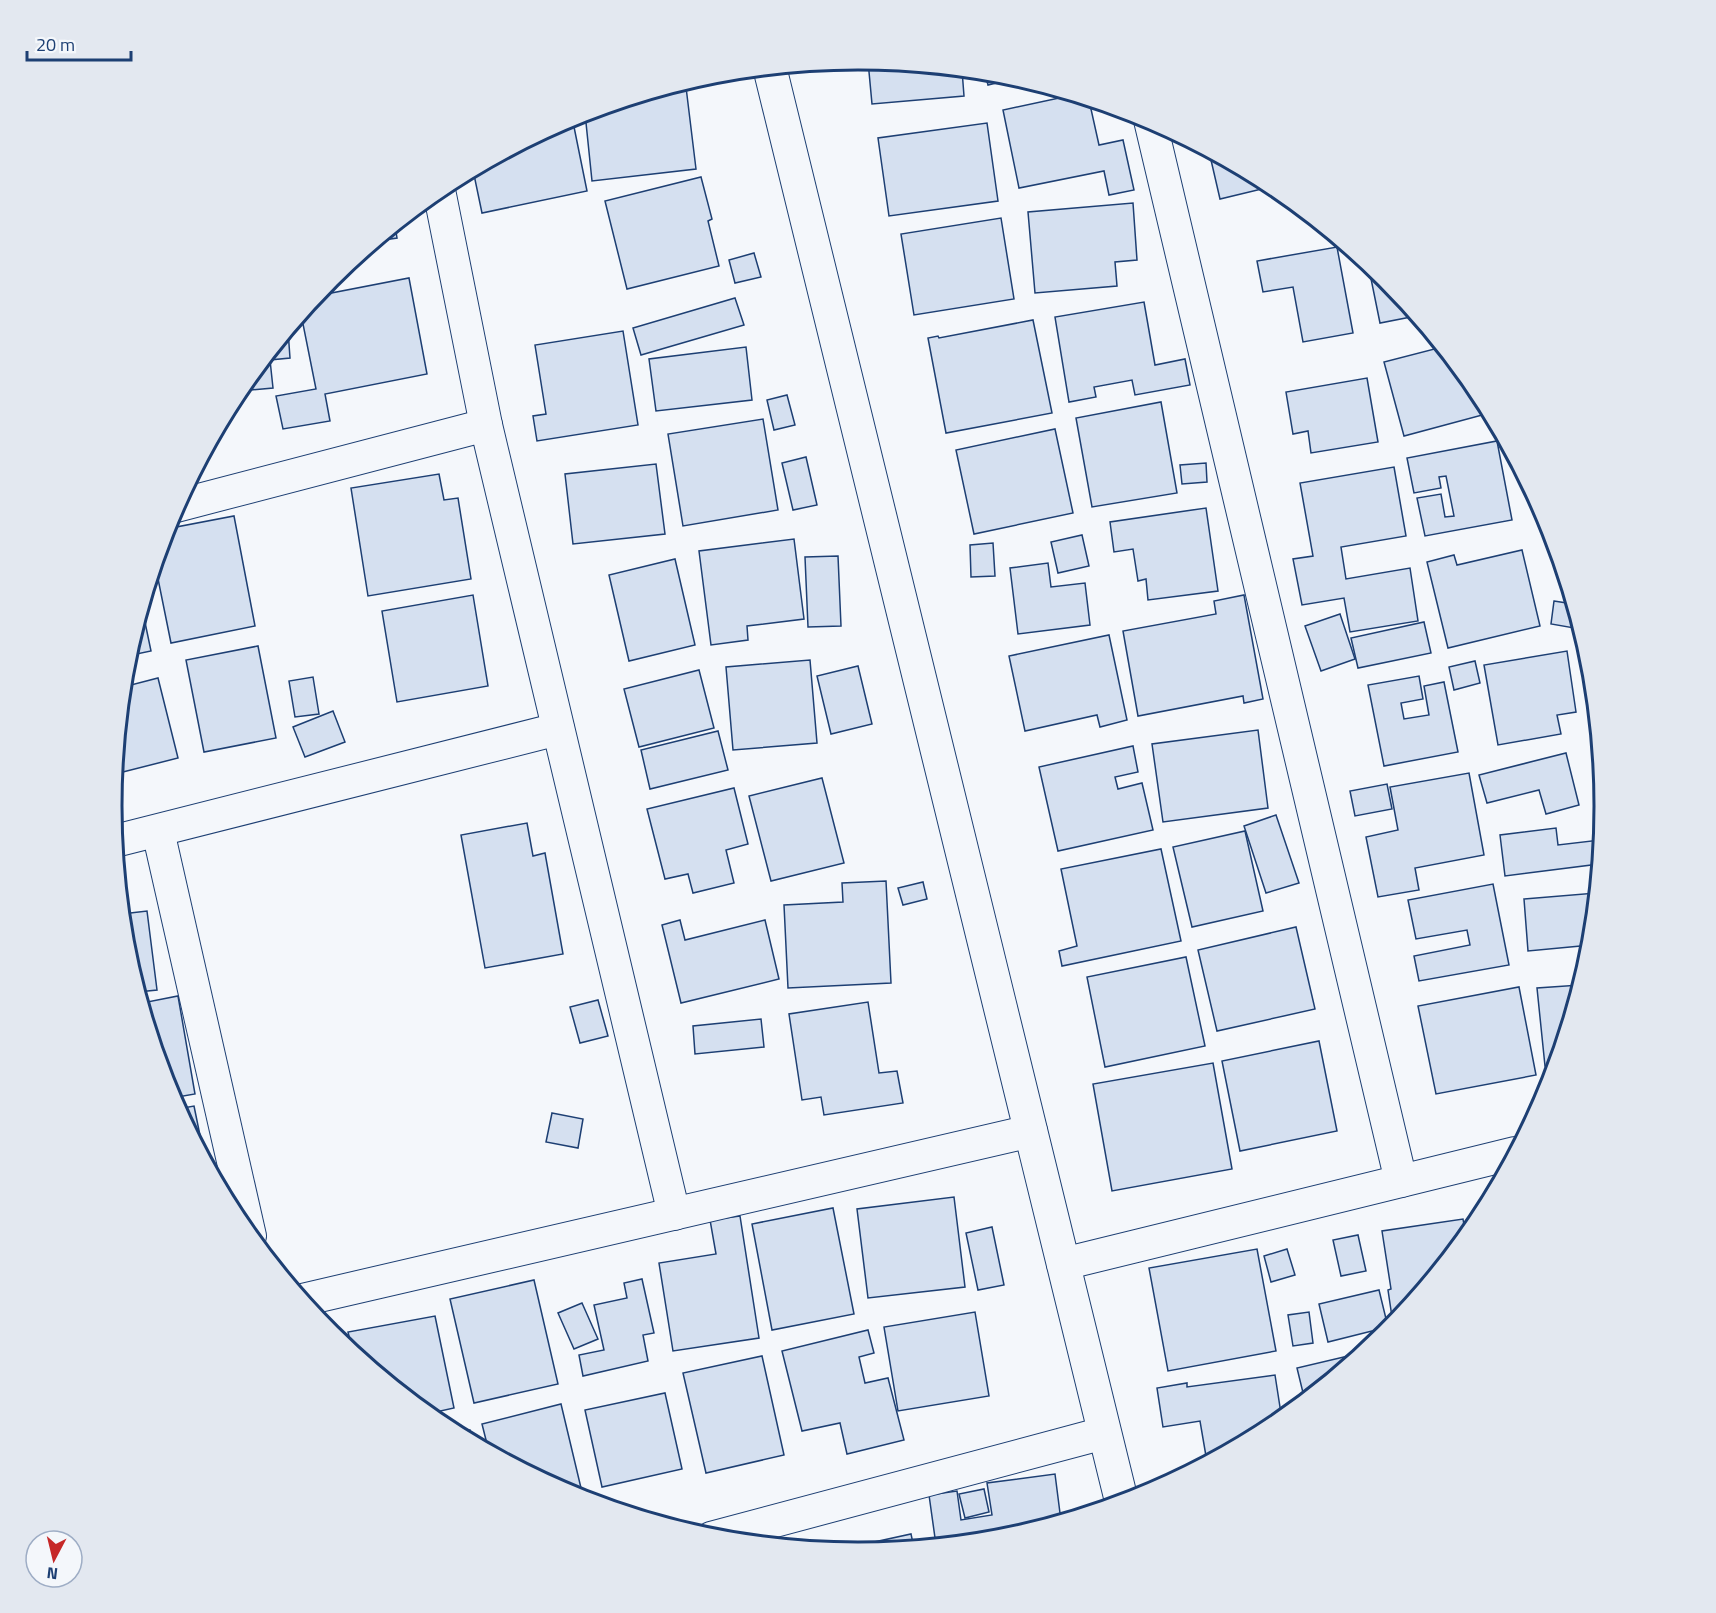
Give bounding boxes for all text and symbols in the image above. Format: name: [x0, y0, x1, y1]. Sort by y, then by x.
scale bar: [27, 24, 130, 62]
text: 20 m: [36, 31, 75, 58]
north arrow: [24, 1529, 84, 1589]
text: N: [45, 1561, 59, 1586]

